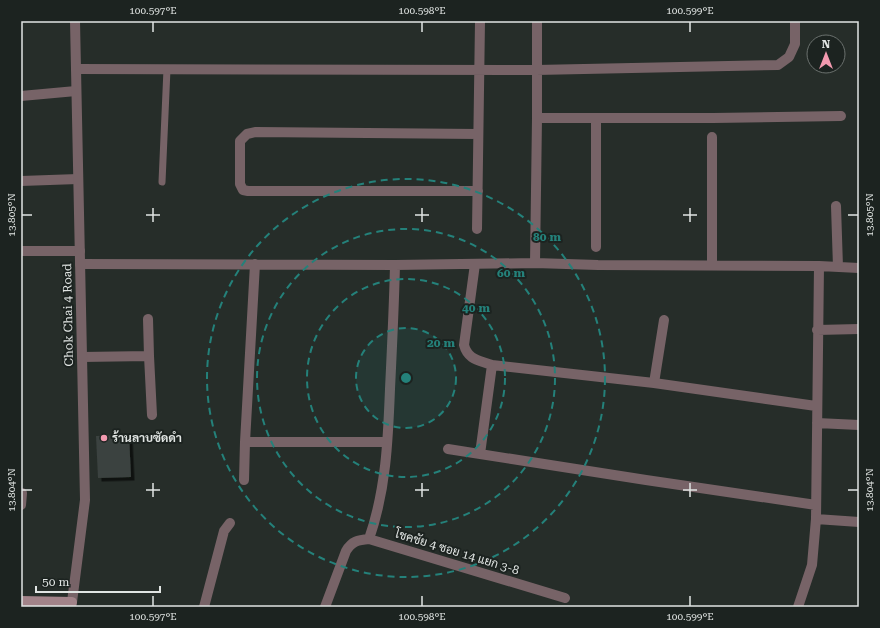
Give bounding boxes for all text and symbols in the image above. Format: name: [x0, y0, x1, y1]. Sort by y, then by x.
text: 100.597°E: [129, 5, 177, 16]
text: 100.598°E: [398, 5, 446, 16]
text: 100.599°E: [666, 5, 714, 16]
north arrow: [806, 34, 846, 74]
text: N: [822, 38, 831, 51]
text: 13.805°N: [6, 193, 17, 237]
text: 13.805°N: [864, 193, 875, 237]
text: 80 m: [533, 230, 561, 244]
street label: Chok Chai 4 Road: [60, 263, 76, 367]
text: 60 m: [497, 266, 525, 280]
text: 40 m: [462, 301, 490, 315]
text: 20 m: [427, 336, 455, 350]
centre of rings: [399, 371, 413, 385]
place label: ร้านลาบซัดดำ: [112, 430, 182, 445]
marker: ร้านลาบซัดดำ: [99, 433, 109, 443]
text: 13.804°N: [6, 468, 17, 512]
text: 13.804°N: [864, 468, 875, 512]
street label: โชคชัย 4 ซอย 14 แยก 3-8: [392, 525, 521, 578]
scale bar: [36, 568, 160, 594]
text: 50 m: [42, 575, 69, 589]
text: 100.597°E: [129, 611, 177, 622]
text: 100.598°E: [398, 611, 446, 622]
text: 100.599°E: [666, 611, 714, 622]

